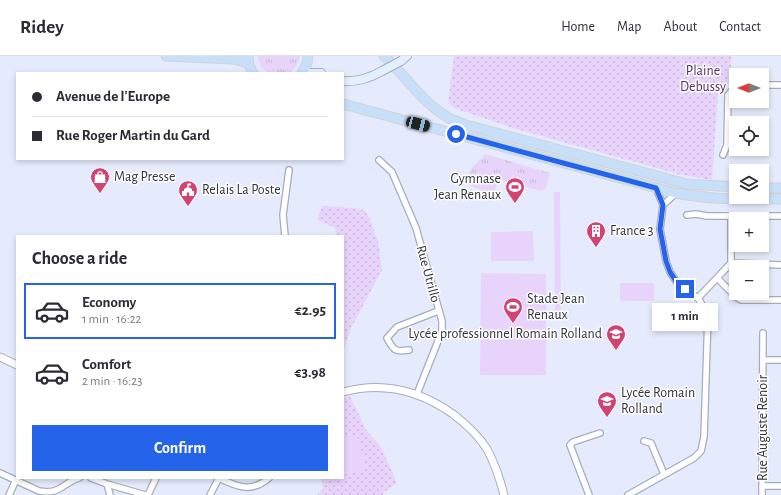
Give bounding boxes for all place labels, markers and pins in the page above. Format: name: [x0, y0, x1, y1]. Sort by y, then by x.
shop icon: Mag Presse: [89, 166, 111, 194]
place label: Mag Presse: [114, 170, 175, 184]
place label: Gymnase Jean Renaux: [434, 172, 501, 202]
sports icon: Gymnase Jean Renaux: [504, 176, 526, 204]
public building icon: Relais La Poste: [177, 179, 199, 207]
place label: Relais La Poste: [202, 183, 281, 197]
building icon: France 3: [585, 220, 607, 248]
place label: France 3: [610, 224, 654, 238]
place label: Stade Jean Renaux: [527, 292, 585, 322]
sports icon: Stade Jean Renaux: [502, 296, 524, 324]
school or university icon: Lycée professionnel Romain Rolland: [605, 323, 627, 351]
place label: Lycée professionnel Romain Rolland: [408, 327, 602, 341]
place label: Lycée Romain Rolland: [621, 386, 695, 416]
school or university icon: Lycée Romain Rolland: [596, 390, 618, 418]

